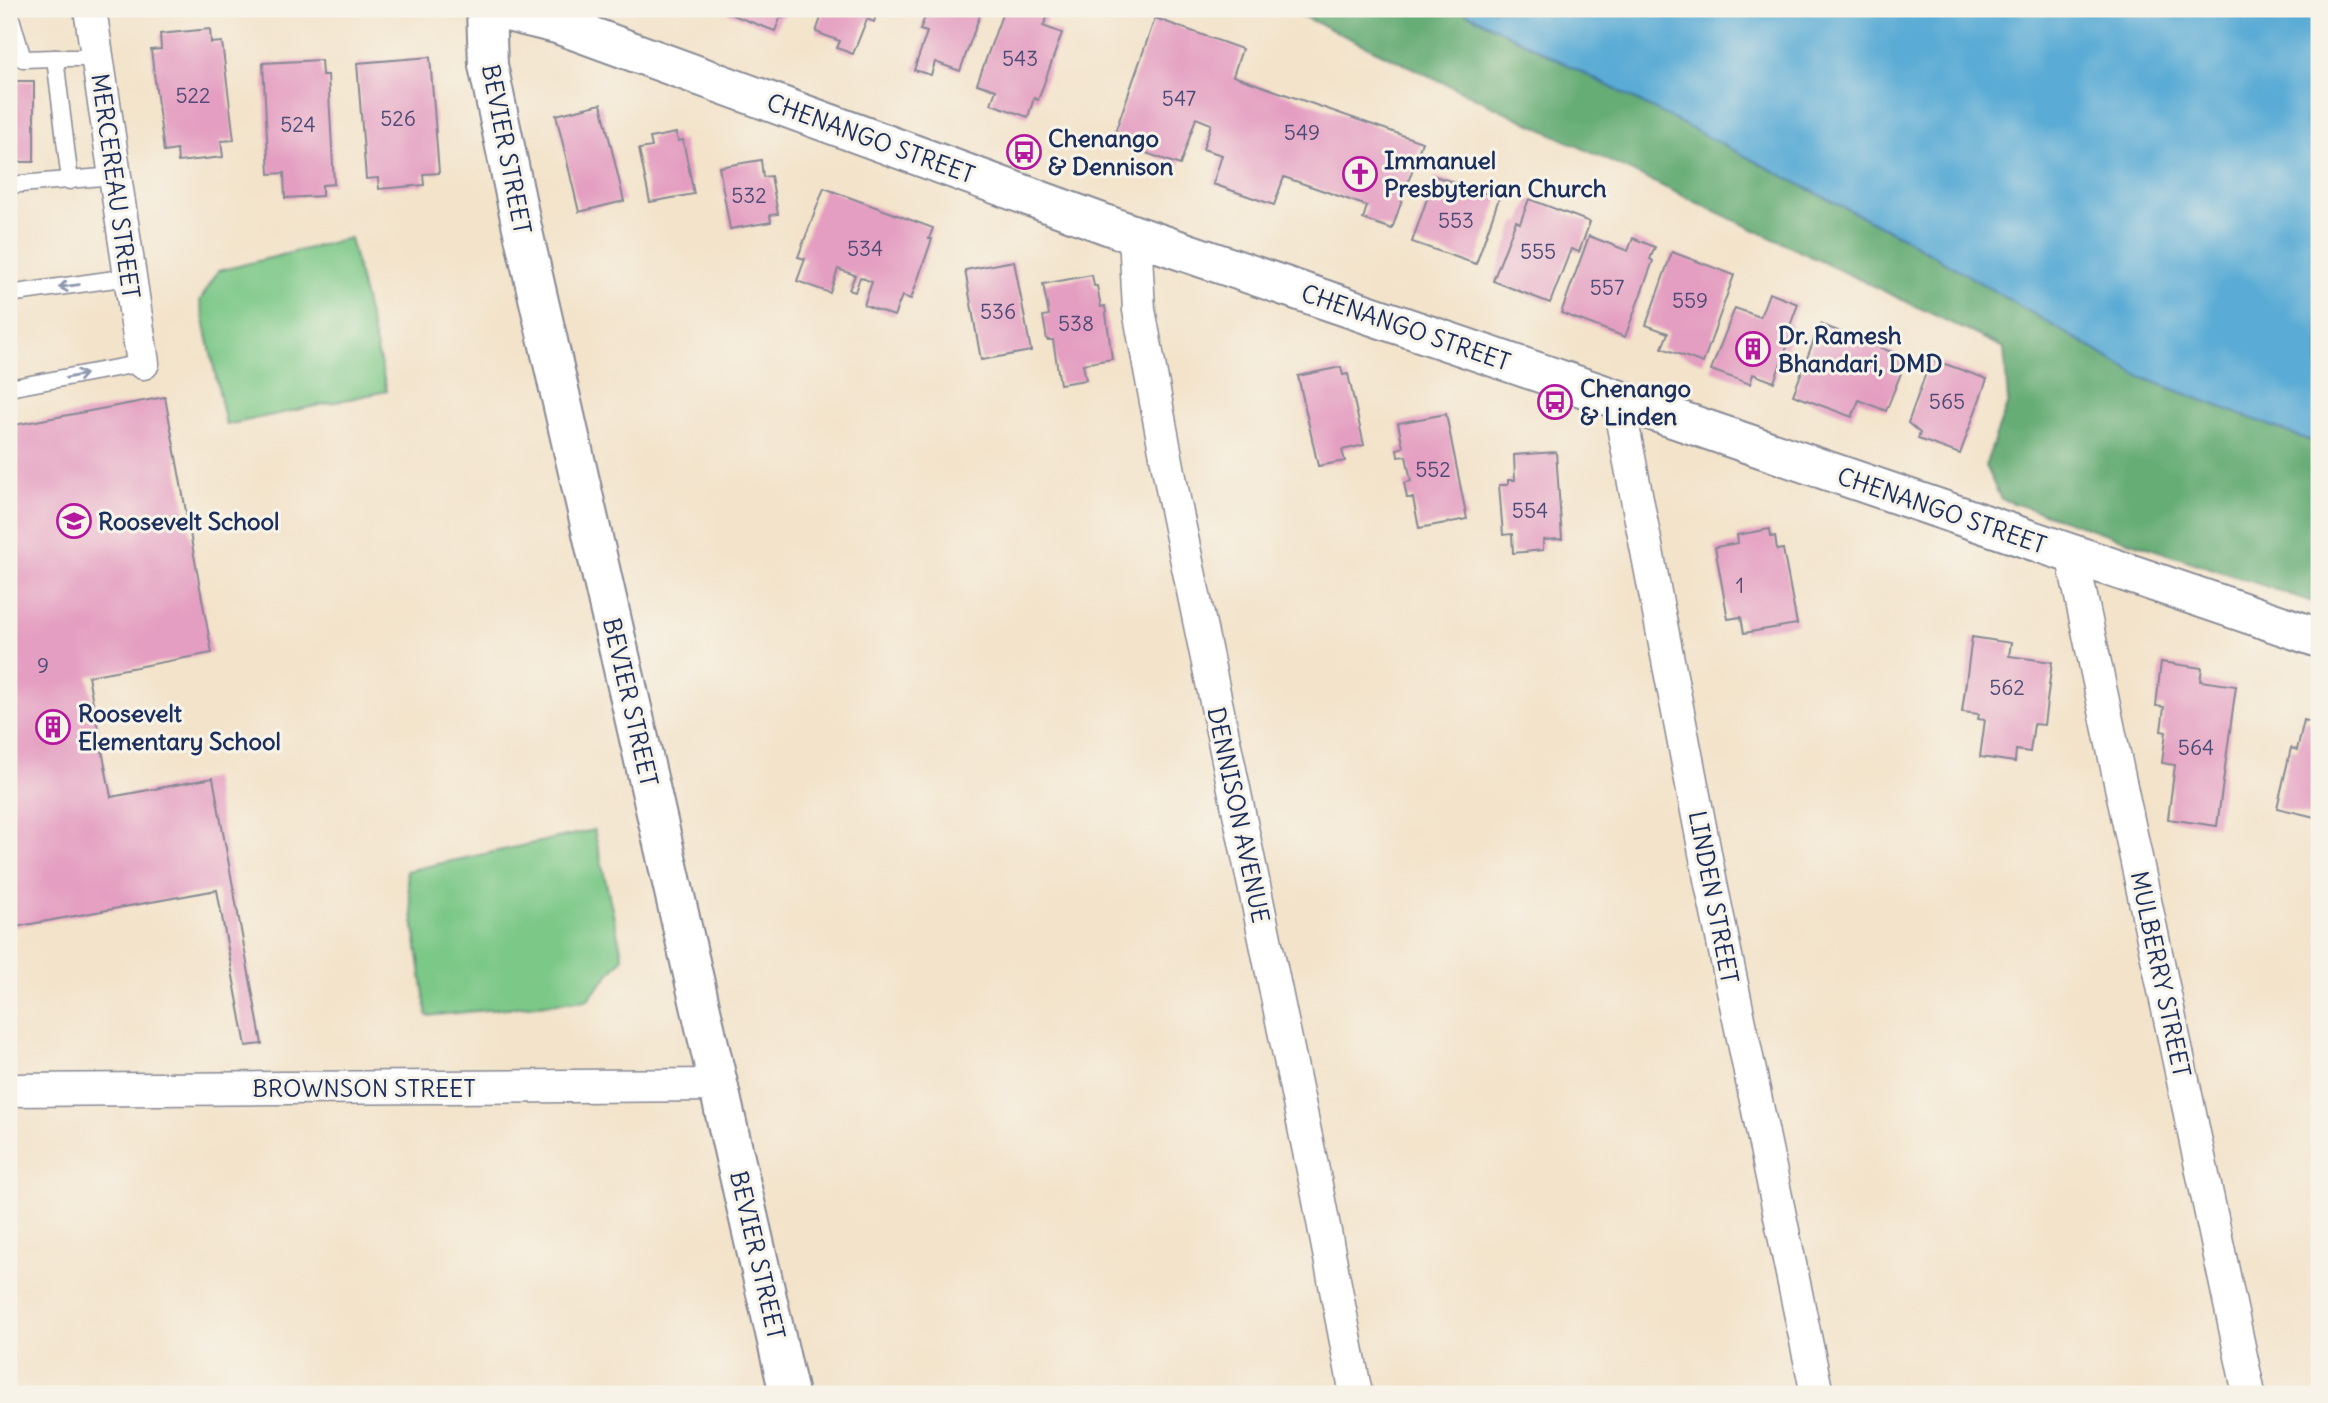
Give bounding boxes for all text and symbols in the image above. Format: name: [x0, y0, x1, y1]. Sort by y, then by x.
house number: 543: [1002, 45, 1038, 72]
street label: BEVIER STREET: [476, 62, 538, 236]
street label: MERCEREAU STREET: [85, 71, 147, 301]
house number: 522: [175, 82, 211, 109]
house number: 547: [1162, 85, 1196, 112]
street label: CHENANGO STREET: [763, 86, 979, 190]
house number: 526: [380, 105, 416, 132]
house number: 524: [280, 111, 316, 138]
house number: 549: [1284, 119, 1320, 146]
place label: Chenango & Dennison: [1048, 123, 1174, 181]
bus stop icon: Chenango & Dennison: [1005, 133, 1043, 171]
place label: Immanuel Presbyterian Church: [1384, 145, 1607, 203]
church icon: Immanuel Presbyterian Church: [1341, 155, 1379, 193]
house number: 532: [731, 182, 767, 209]
house number: 553: [1438, 207, 1474, 234]
house number: 534: [847, 235, 883, 262]
house number: 555: [1520, 238, 1556, 265]
house number: 557: [1590, 274, 1624, 301]
street label: CHENANGO STREET: [1298, 277, 1514, 377]
one-way arrow: [58, 279, 81, 292]
house number: 559: [1672, 287, 1708, 314]
house number: 536: [980, 298, 1016, 325]
house number: 538: [1058, 310, 1094, 337]
place label: Dr. Ramesh Bhandari, DMD: [1778, 320, 1942, 378]
building icon: Dr. Ramesh Bhandari, DMD: [1734, 330, 1772, 368]
one-way arrow: [64, 368, 87, 382]
place label: Chenango & Linden: [1580, 373, 1691, 431]
bus stop icon: Chenango & Linden: [1536, 383, 1574, 421]
house number: 565: [1929, 388, 1965, 415]
house number: 552: [1415, 456, 1451, 483]
street label: CHENANGO STREET: [1834, 460, 2050, 560]
house number: 554: [1512, 497, 1548, 524]
school or university icon: Roosevelt School: [55, 502, 93, 540]
place label: Roosevelt School: [98, 506, 279, 536]
house number: 1: [1736, 572, 1744, 599]
street label: BEVIER STREET: [597, 615, 665, 789]
house number: 9: [37, 652, 49, 679]
house number: 562: [1989, 674, 2025, 701]
place label: Roosevelt Elementary School: [78, 698, 281, 756]
street label: DENNISON AVENUE: [1201, 704, 1277, 926]
building icon: Roosevelt Elementary School: [34, 708, 72, 746]
house number: 564: [2178, 734, 2214, 761]
street label: LINDEN STREET: [1683, 808, 1745, 986]
street label: MULBERRY STREET: [2125, 868, 2197, 1080]
street label: BROWNSON STREET: [252, 1073, 476, 1103]
street label: BEVIER STREET: [724, 1168, 792, 1342]

